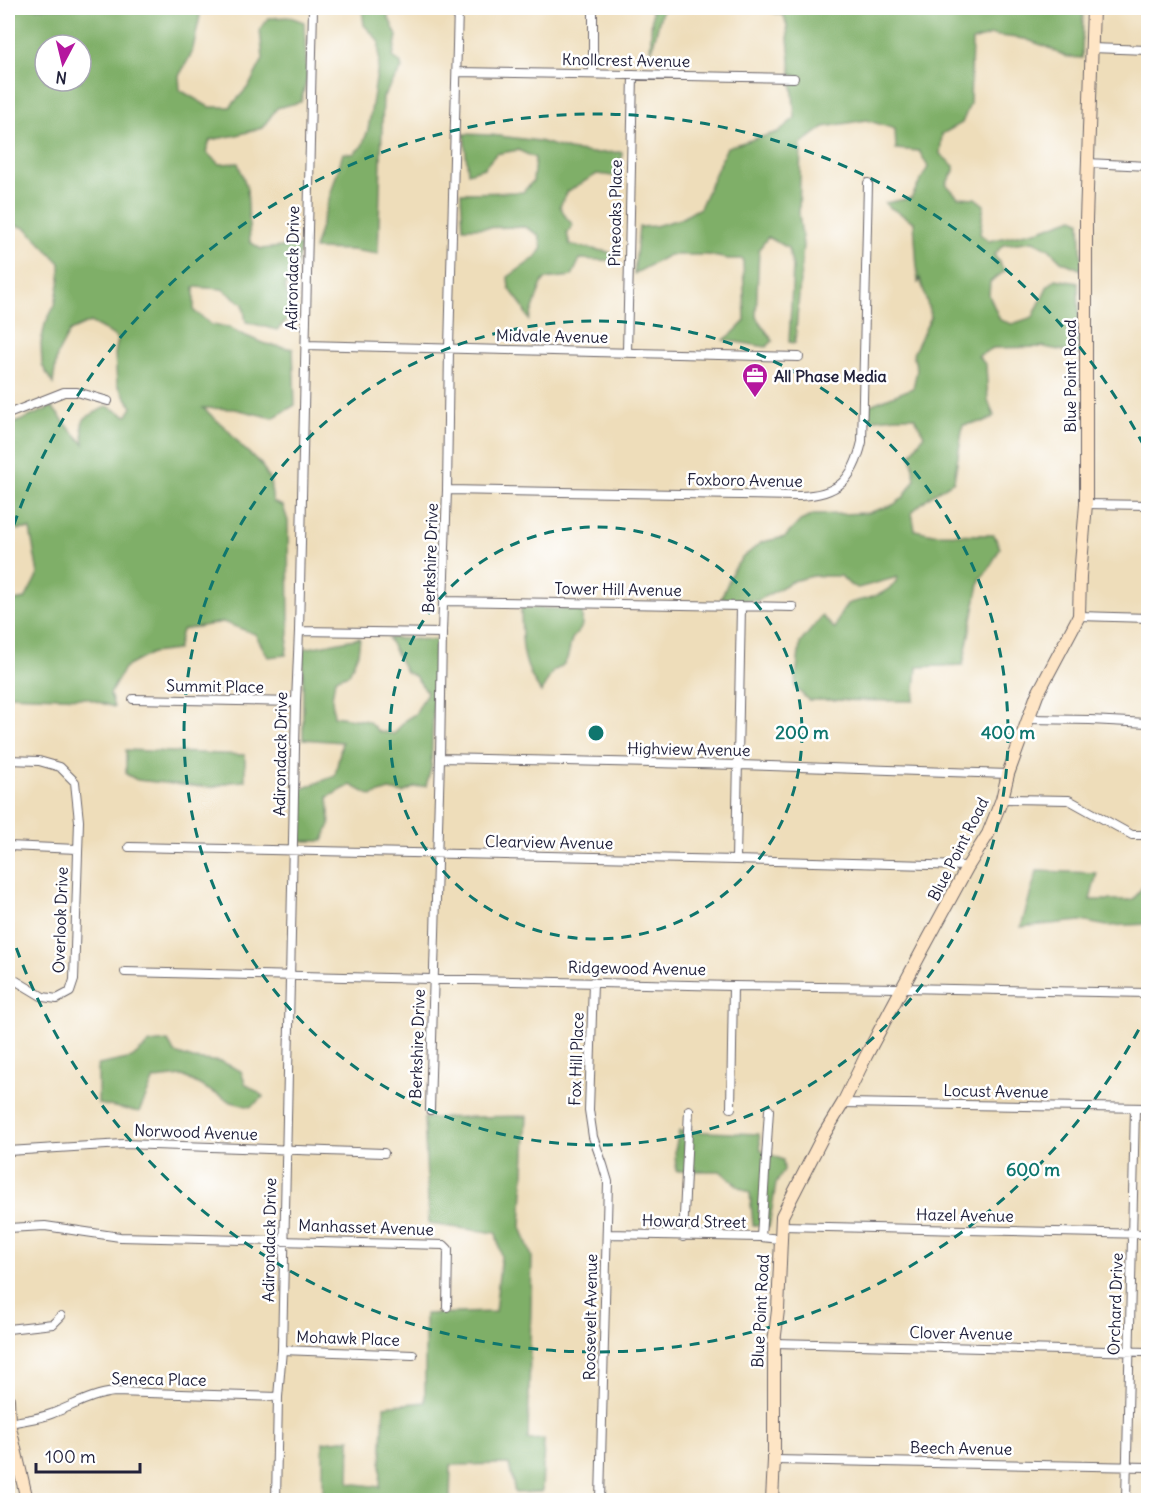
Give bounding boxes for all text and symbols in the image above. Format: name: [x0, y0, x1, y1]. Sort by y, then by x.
north arrow: [33, 33, 93, 93]
street label: Knollcrest Avenue: [562, 49, 690, 71]
text: N: [54, 67, 68, 88]
street label: Pineoaks Place: [604, 159, 626, 267]
street label: Adirondack Drive: [281, 206, 303, 330]
street label: Blue Point Road: [1060, 319, 1080, 433]
street label: Midvale Avenue: [496, 325, 608, 347]
office icon: All Phase Media: [740, 361, 770, 399]
place label: All Phase Media: [774, 366, 887, 386]
street label: Foxboro Avenue: [687, 469, 803, 491]
street label: Berkshire Drive: [418, 503, 442, 613]
street label: Tower Hill Avenue: [554, 578, 682, 600]
street label: Summit Place: [166, 675, 264, 697]
street label: Adirondack Drive: [269, 692, 291, 816]
text: 200 m: [775, 721, 829, 744]
text: 400 m: [981, 721, 1035, 744]
centre of rings: [586, 723, 606, 743]
street label: Highview Avenue: [627, 738, 751, 760]
street label: Blue Point Road: [923, 794, 993, 904]
street label: Clearview Avenue: [485, 831, 613, 853]
street label: Overlook Drive: [48, 866, 72, 974]
street label: Ridgewood Avenue: [568, 957, 706, 979]
street label: Berkshire Drive: [405, 989, 429, 1099]
street label: Fox Hill Place: [564, 1012, 588, 1106]
street label: Locust Avenue: [943, 1080, 1049, 1102]
street label: Norwood Avenue: [134, 1120, 258, 1144]
text: 600 m: [1006, 1158, 1060, 1181]
street label: Adirondack Drive: [258, 1178, 280, 1302]
street label: Hazel Avenue: [916, 1204, 1014, 1226]
street label: Howard Street: [642, 1210, 747, 1232]
street label: Manhasset Avenue: [298, 1215, 434, 1239]
street label: Orchard Drive: [1103, 1252, 1127, 1356]
street label: Roosevelt Avenue: [579, 1253, 601, 1381]
street label: Blue Point Road: [747, 1254, 773, 1368]
street label: Clover Avenue: [909, 1322, 1013, 1344]
street label: Mohawk Place: [296, 1326, 400, 1350]
street label: Seneca Place: [111, 1368, 207, 1390]
scale bar: [36, 1436, 140, 1474]
street label: Beech Avenue: [910, 1437, 1012, 1459]
text: 100 m: [45, 1445, 96, 1468]

